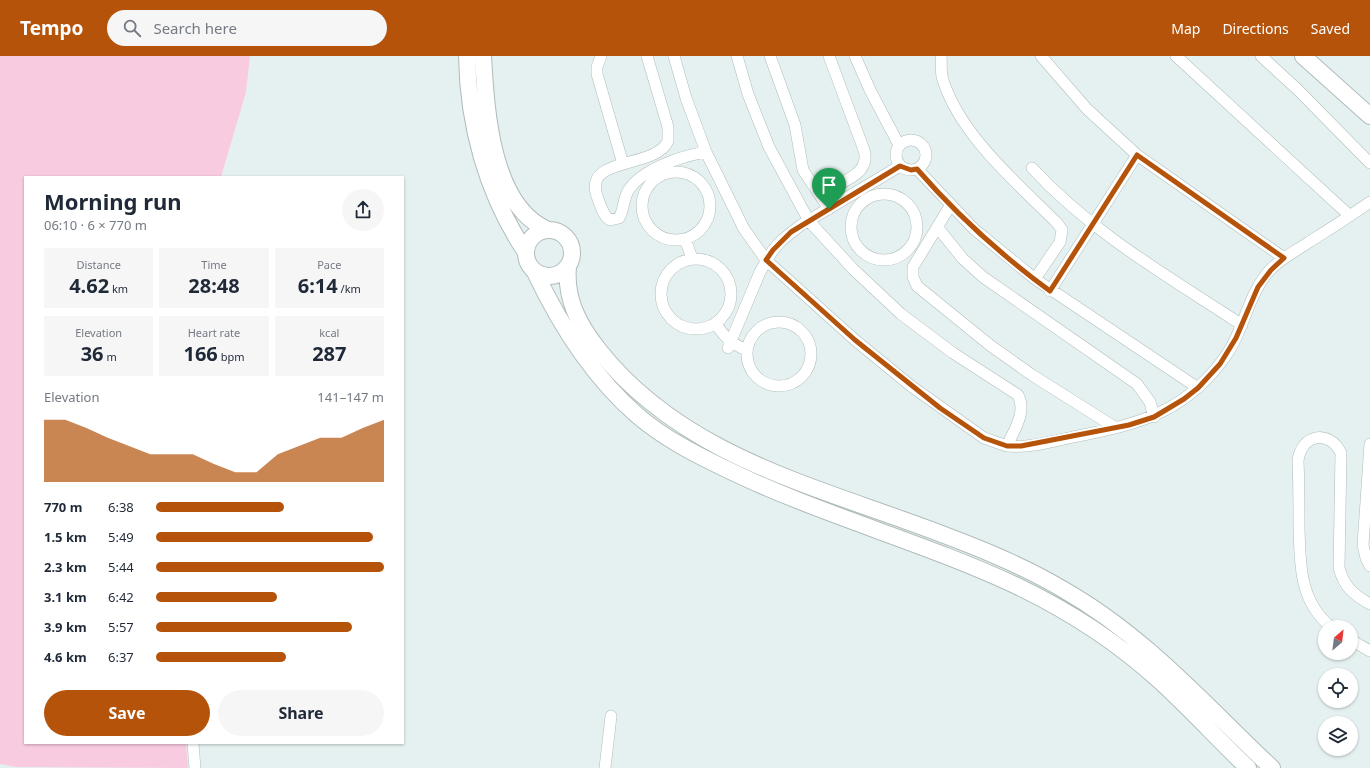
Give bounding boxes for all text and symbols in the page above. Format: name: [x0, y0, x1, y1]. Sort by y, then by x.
search box: [107, 10, 387, 46]
text: Tempo: [20, 15, 83, 41]
icon: search: [121, 17, 143, 39]
text: Search here: [153, 18, 237, 38]
text: Map: [1171, 19, 1200, 38]
text: Directions: [1222, 19, 1289, 38]
text: Saved: [1311, 19, 1350, 38]
pin: [812, 168, 846, 209]
icon: arrive: [818, 174, 840, 196]
text: Morning run: [44, 186, 182, 216]
button: share: [342, 189, 384, 231]
text: 06:10 · 6 × 770 m: [44, 216, 147, 234]
text: Distance: [76, 257, 121, 272]
text: Time: [201, 257, 227, 272]
text: Pace: [317, 257, 341, 272]
text: 4.62: [69, 272, 109, 299]
text: 28:48: [188, 272, 240, 299]
text: 6:14: [298, 272, 338, 299]
text: km: [109, 281, 128, 296]
text: /km: [338, 281, 361, 296]
text: Elevation: [75, 325, 122, 340]
text: Heart rate: [188, 325, 240, 340]
text: kcal: [319, 325, 339, 340]
text: 36: [81, 340, 104, 367]
text: 166: [183, 340, 218, 367]
text: 287: [312, 340, 346, 367]
text: m: [104, 349, 117, 364]
text: bpm: [218, 349, 245, 364]
text: Elevation: [44, 388, 100, 406]
text: 141–147 m: [317, 388, 384, 406]
text: 770 m: [44, 498, 82, 516]
text: 6:38: [108, 498, 134, 516]
text: 1.5 km: [44, 528, 87, 546]
text: 5:49: [108, 528, 134, 546]
text: 2.3 km: [44, 558, 87, 576]
text: 5:44: [108, 558, 134, 576]
text: 3.1 km: [44, 588, 87, 606]
text: 6:42: [108, 588, 134, 606]
text: 3.9 km: [44, 618, 87, 636]
text: 5:57: [108, 618, 134, 636]
north arrow: [1318, 620, 1358, 660]
map controls: [1318, 620, 1358, 756]
text: 4.6 km: [44, 648, 87, 666]
text: 6:37: [108, 648, 134, 666]
button: locate: [1318, 668, 1358, 708]
button: Save: [44, 690, 210, 736]
button: Share: [218, 690, 384, 736]
button: layers: [1318, 716, 1358, 756]

